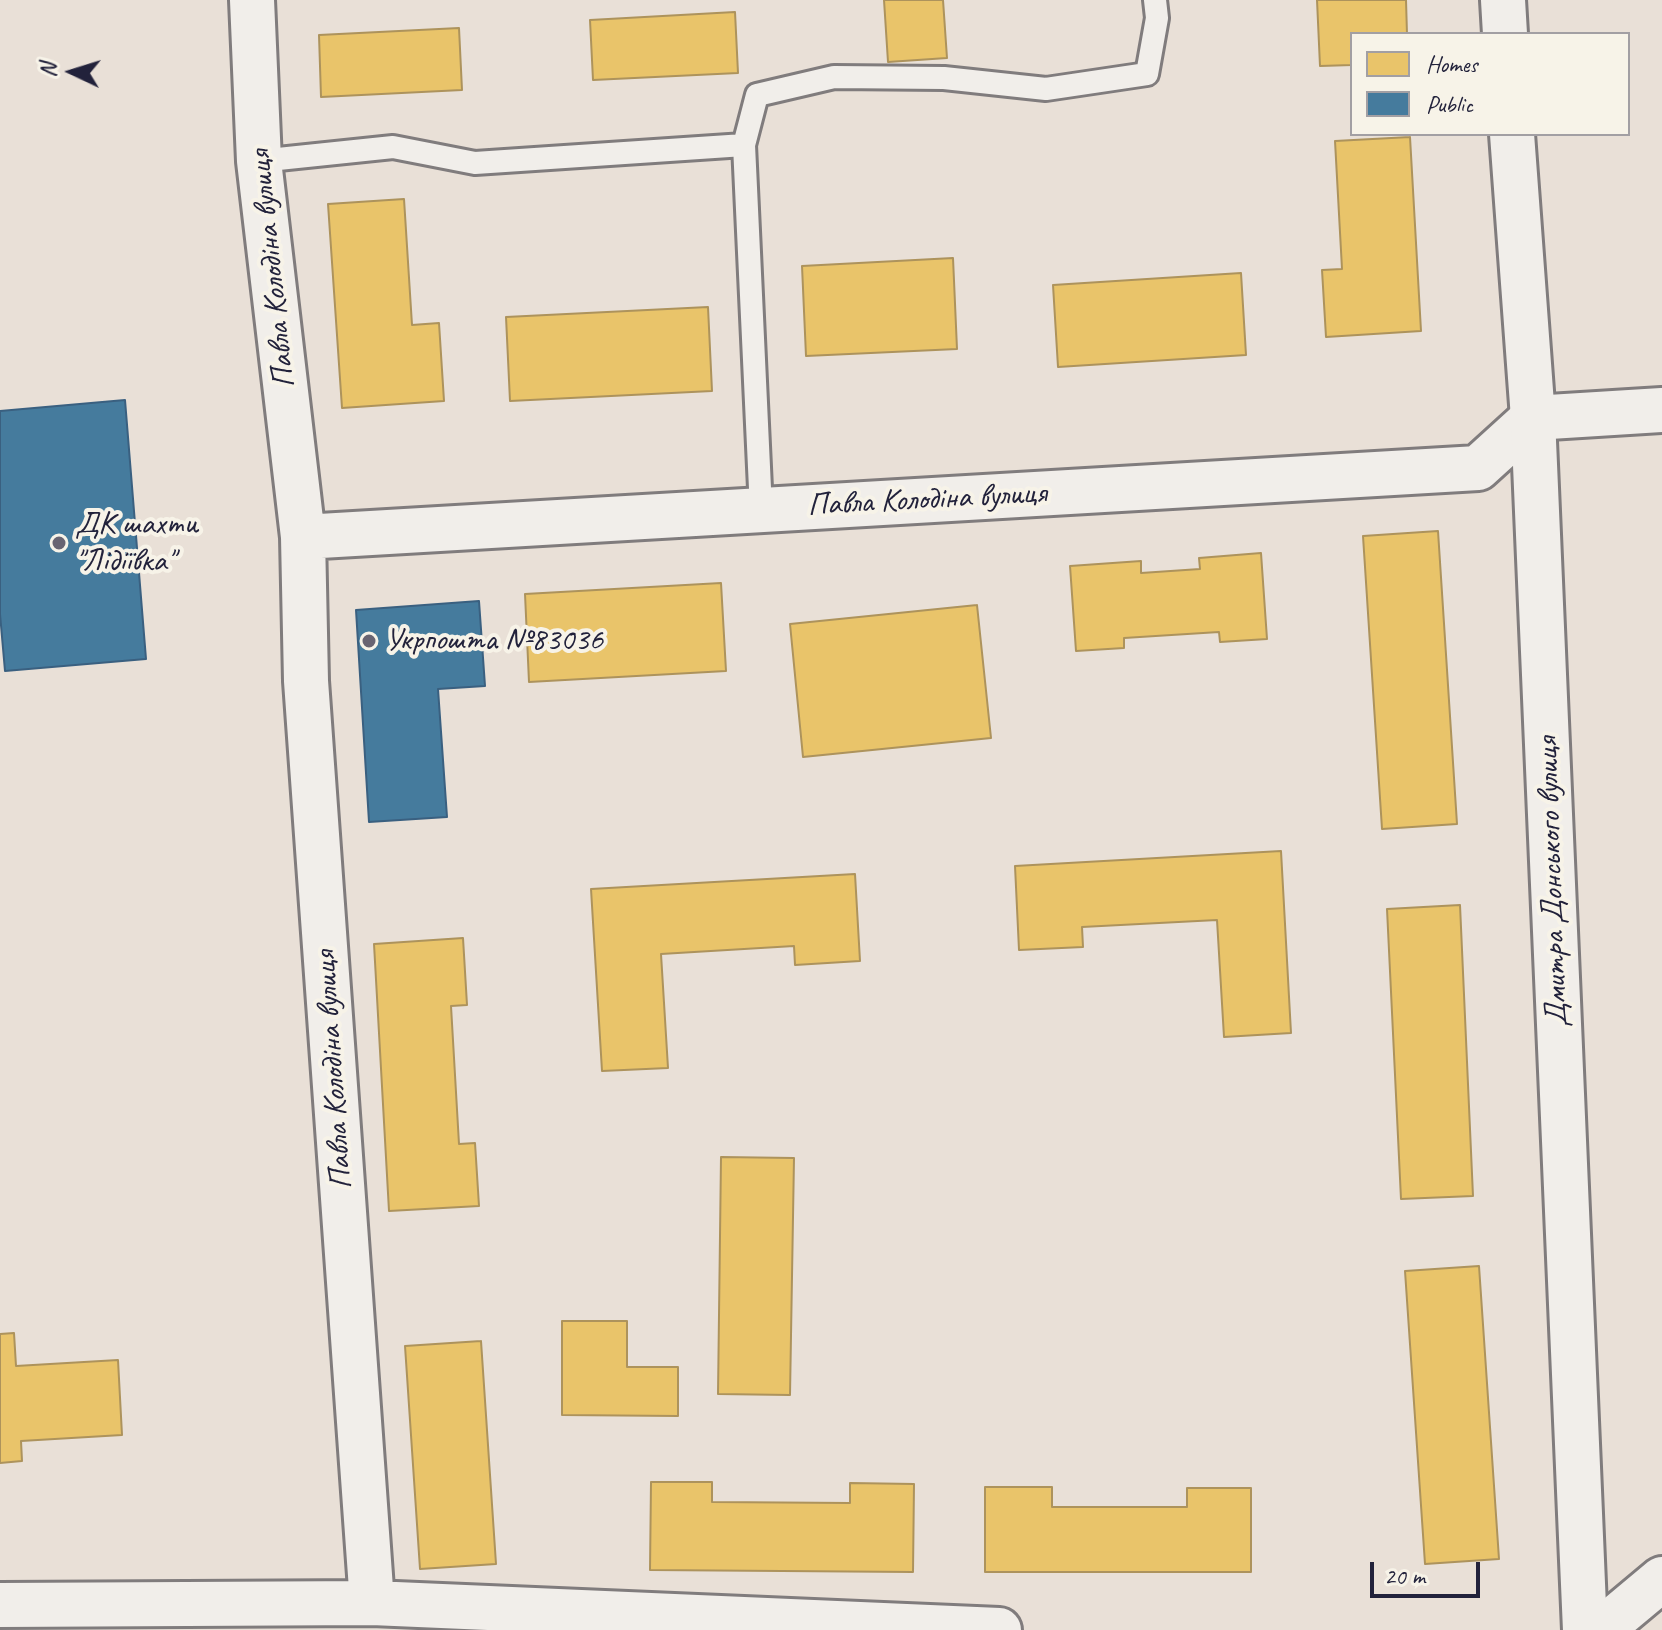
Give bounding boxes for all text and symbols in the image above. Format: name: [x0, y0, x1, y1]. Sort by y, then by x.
north arrow: [32, 32, 112, 112]
legend: [1350, 32, 1630, 136]
text: Homes: [1426, 49, 1477, 79]
text: N: [34, 63, 62, 78]
text: Public: [1426, 89, 1473, 119]
street label: Павла Колодіна вулиця: [241, 148, 305, 390]
street label: Павла Колодіна вулиця: [807, 475, 1047, 525]
place label: ДК шахти "Лідіївка": [75, 506, 198, 581]
marker: ДК шахти "Лідіївка": [50, 534, 68, 552]
place label: Укрпошта №83036: [385, 622, 603, 660]
marker: Укрпошта №83036: [360, 632, 378, 650]
street label: Дмитра Донського вулиця: [1529, 736, 1577, 1028]
street label: Павла Колодіна вулиця: [307, 949, 361, 1191]
scale bar: [1374, 1546, 1484, 1596]
text: 20 m: [1384, 1561, 1425, 1591]

